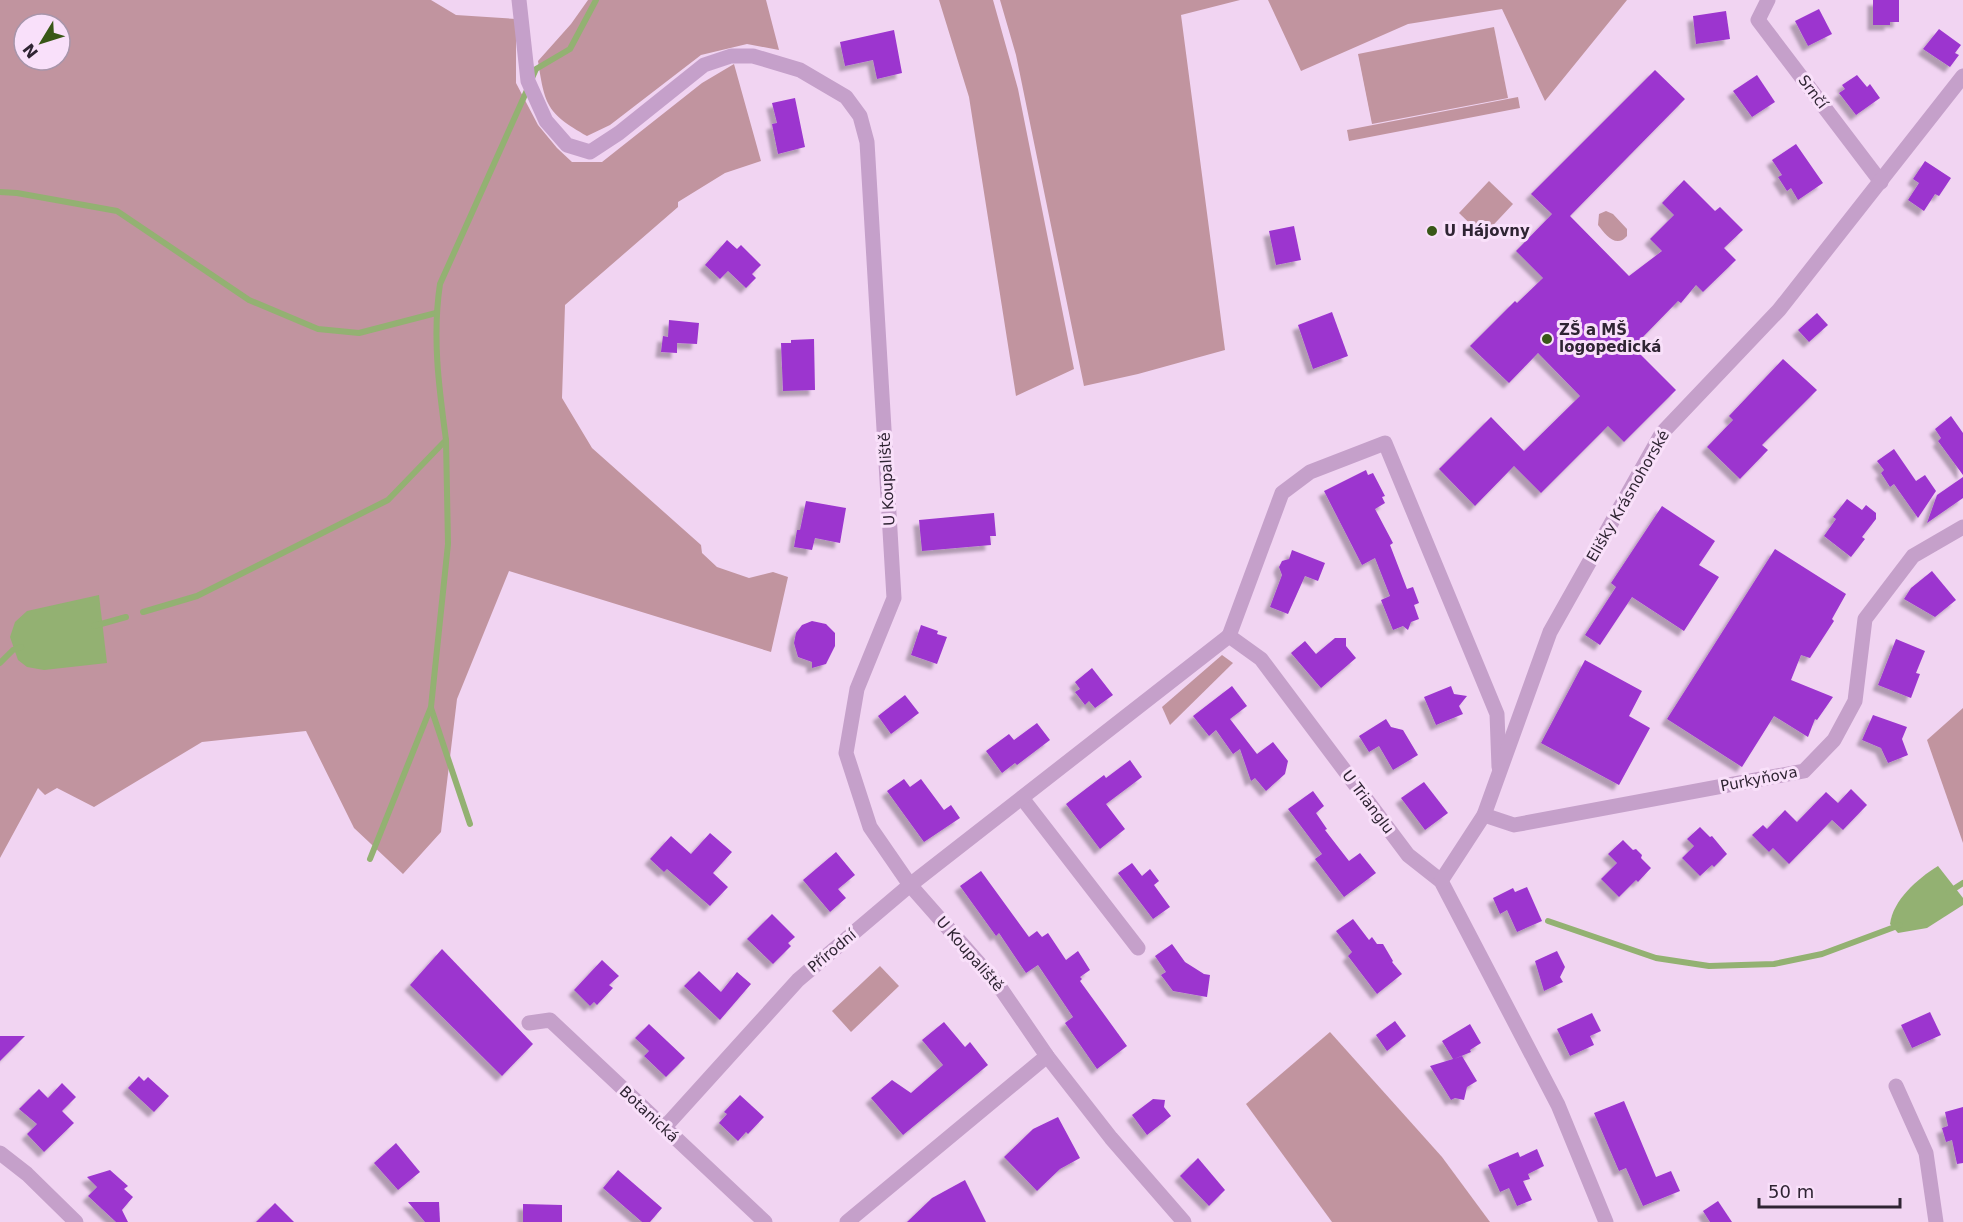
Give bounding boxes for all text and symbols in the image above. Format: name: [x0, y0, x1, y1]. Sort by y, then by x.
north arrow: [12, 12, 72, 72]
text: N: [19, 40, 42, 62]
street label: Srnčí: [1795, 72, 1832, 113]
place label: U Hájovny: [1444, 222, 1530, 240]
marker: U Hájovny: [1425, 224, 1439, 238]
place label: ZŠ a MŠ logopedická: [1559, 320, 1661, 356]
marker: ZŠ a MŠ logopedická: [1540, 332, 1554, 346]
street label: Elišky Krásnohorské: [1583, 427, 1673, 565]
street label: U Koupaliště: [876, 432, 898, 526]
street label: Purkyňova: [1719, 763, 1799, 795]
street label: U Trianglu: [1338, 767, 1398, 837]
street label: U Koupaliště: [933, 913, 1007, 995]
street label: Přírodní: [804, 925, 860, 976]
street label: Botanická: [616, 1082, 682, 1146]
scale bar: [1759, 1171, 1900, 1209]
text: 50 m: [1768, 1181, 1814, 1202]

